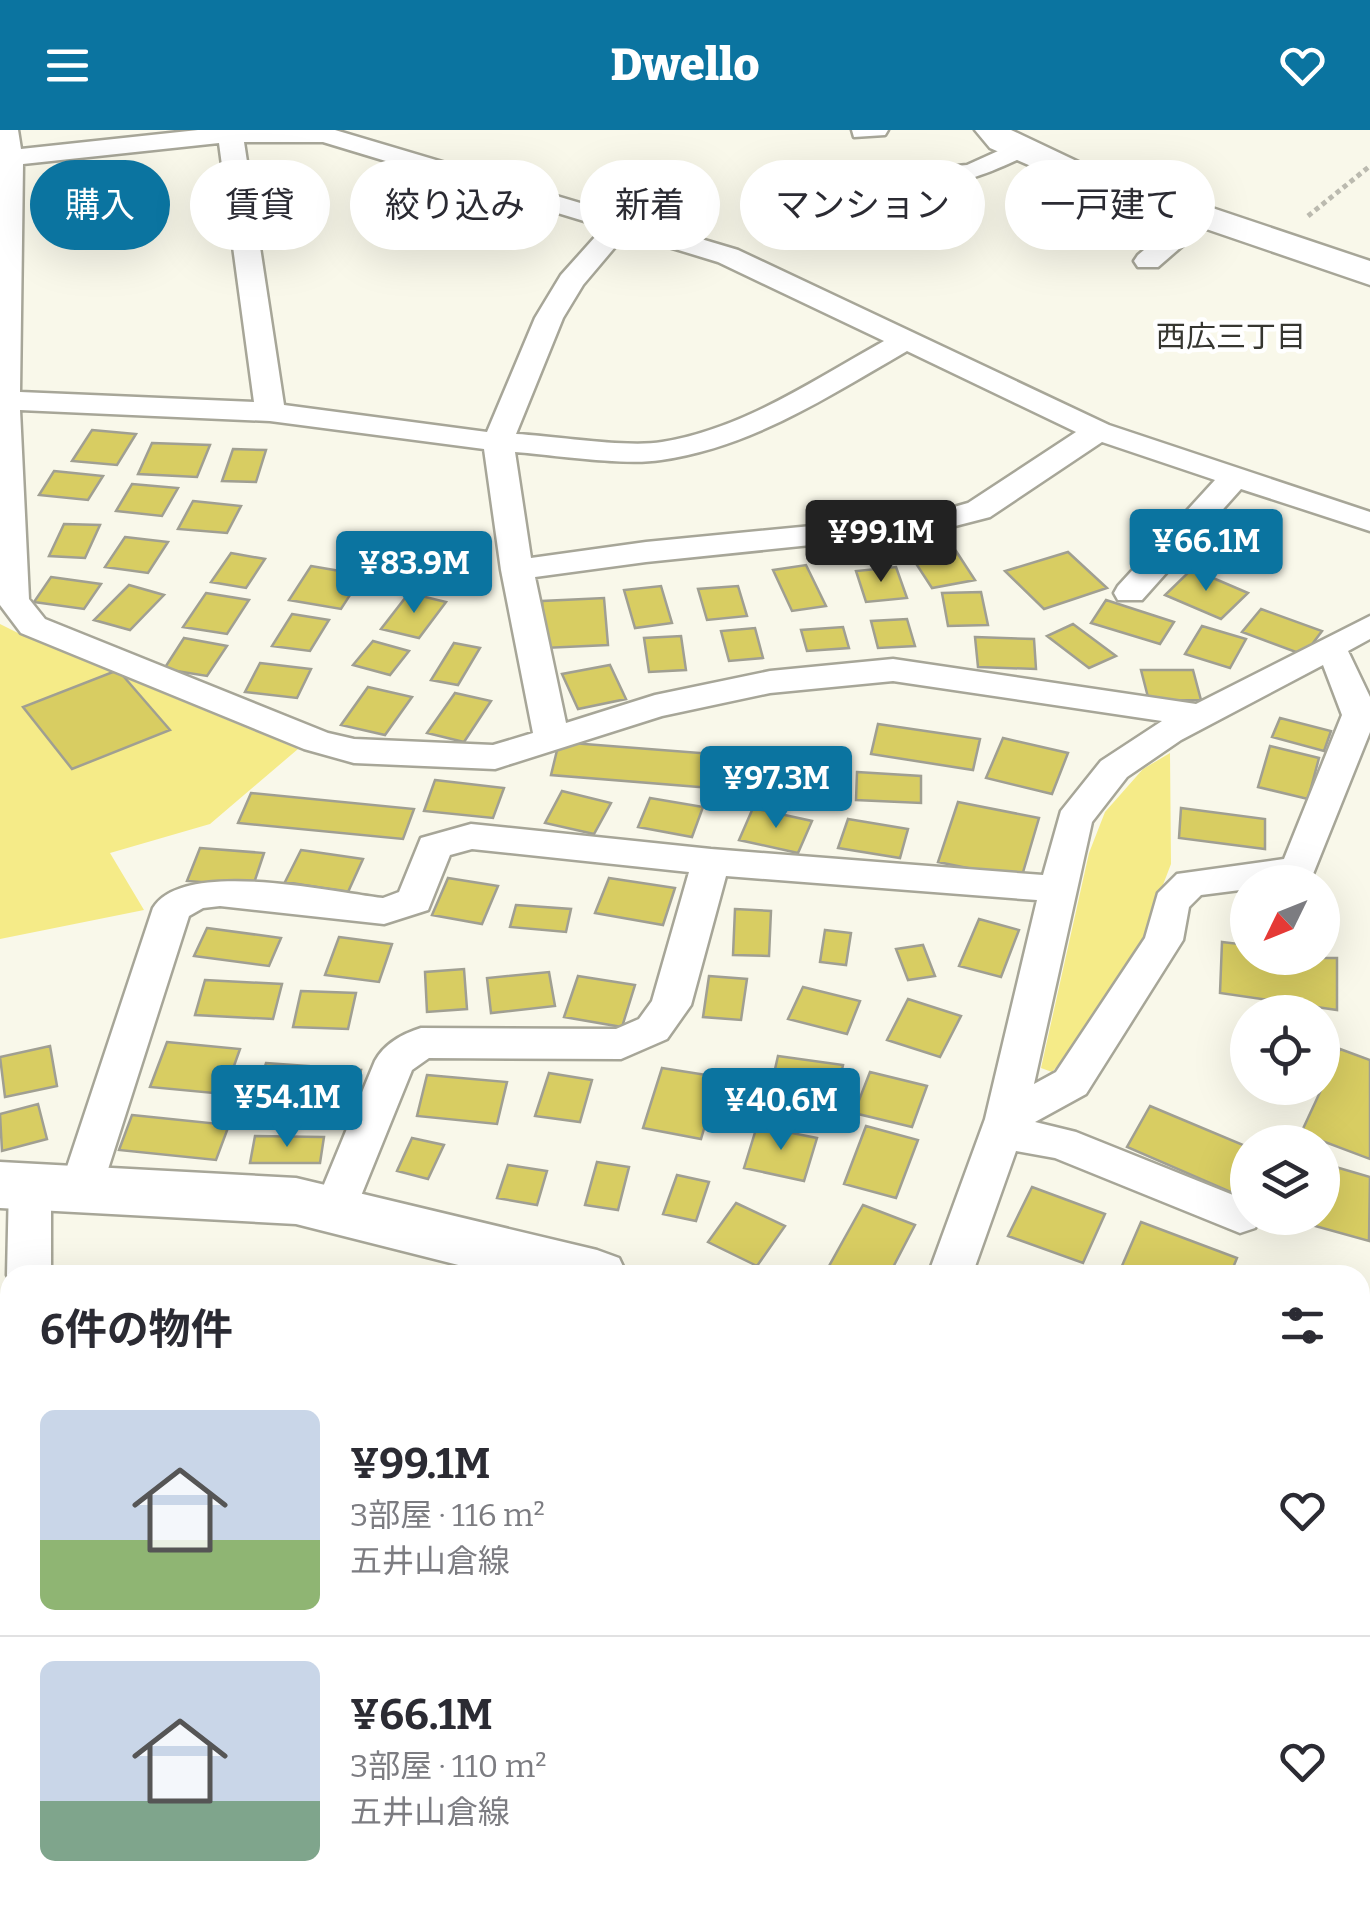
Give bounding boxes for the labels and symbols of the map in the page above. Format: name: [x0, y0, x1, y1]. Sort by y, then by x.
district label: 西広三丁目: [1156, 319, 1306, 355]
pin: ¥99.1M: [800, 500, 962, 585]
pin: ¥66.1M: [1125, 509, 1287, 594]
pin: ¥83.9M: [333, 531, 495, 616]
pin: ¥97.3M: [695, 746, 857, 831]
north arrow: [1230, 865, 1340, 975]
pin: ¥54.1M: [206, 1065, 368, 1150]
pin: ¥40.6M: [700, 1068, 862, 1153]

